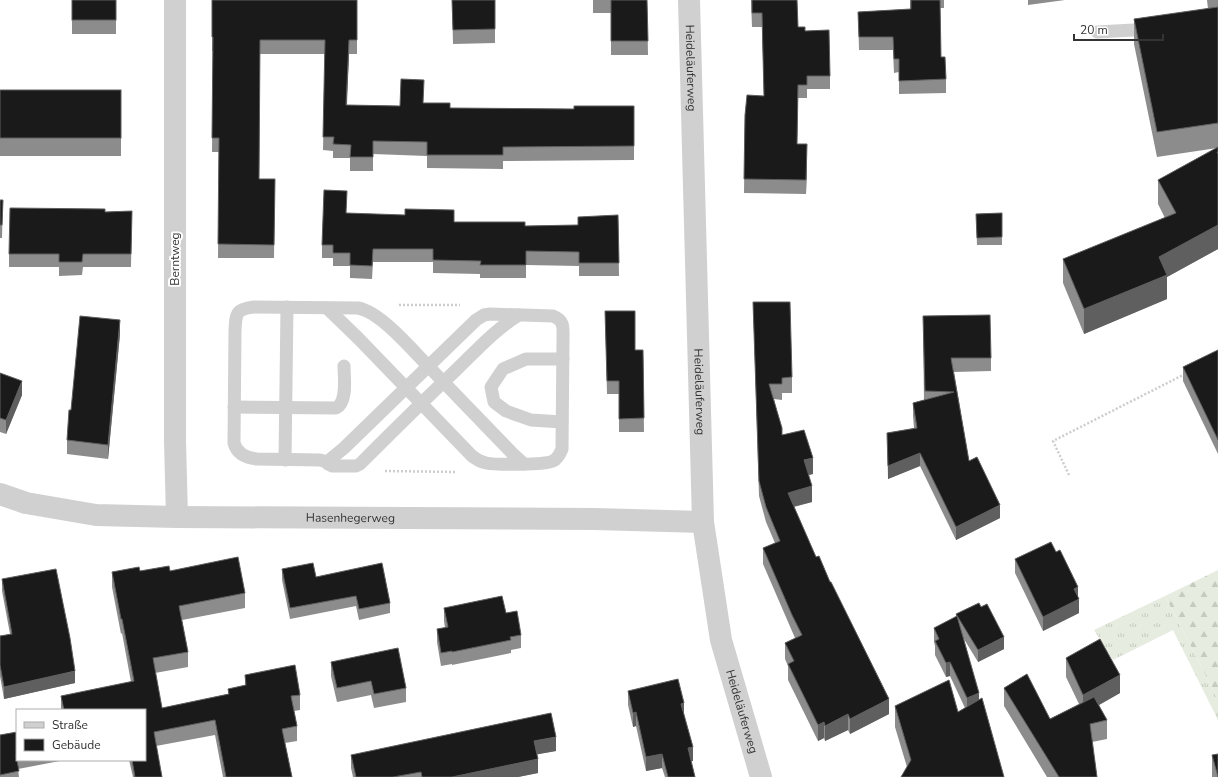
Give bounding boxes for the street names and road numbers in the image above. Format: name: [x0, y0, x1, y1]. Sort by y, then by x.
street label: Heideläuferweg: [682, 24, 700, 112]
street label: Berntweg: [167, 232, 183, 286]
street label: Heideläuferweg: [690, 348, 709, 435]
street label: Hasenhegerweg: [306, 510, 395, 526]
street label: Heideläuferweg: [722, 668, 762, 755]

